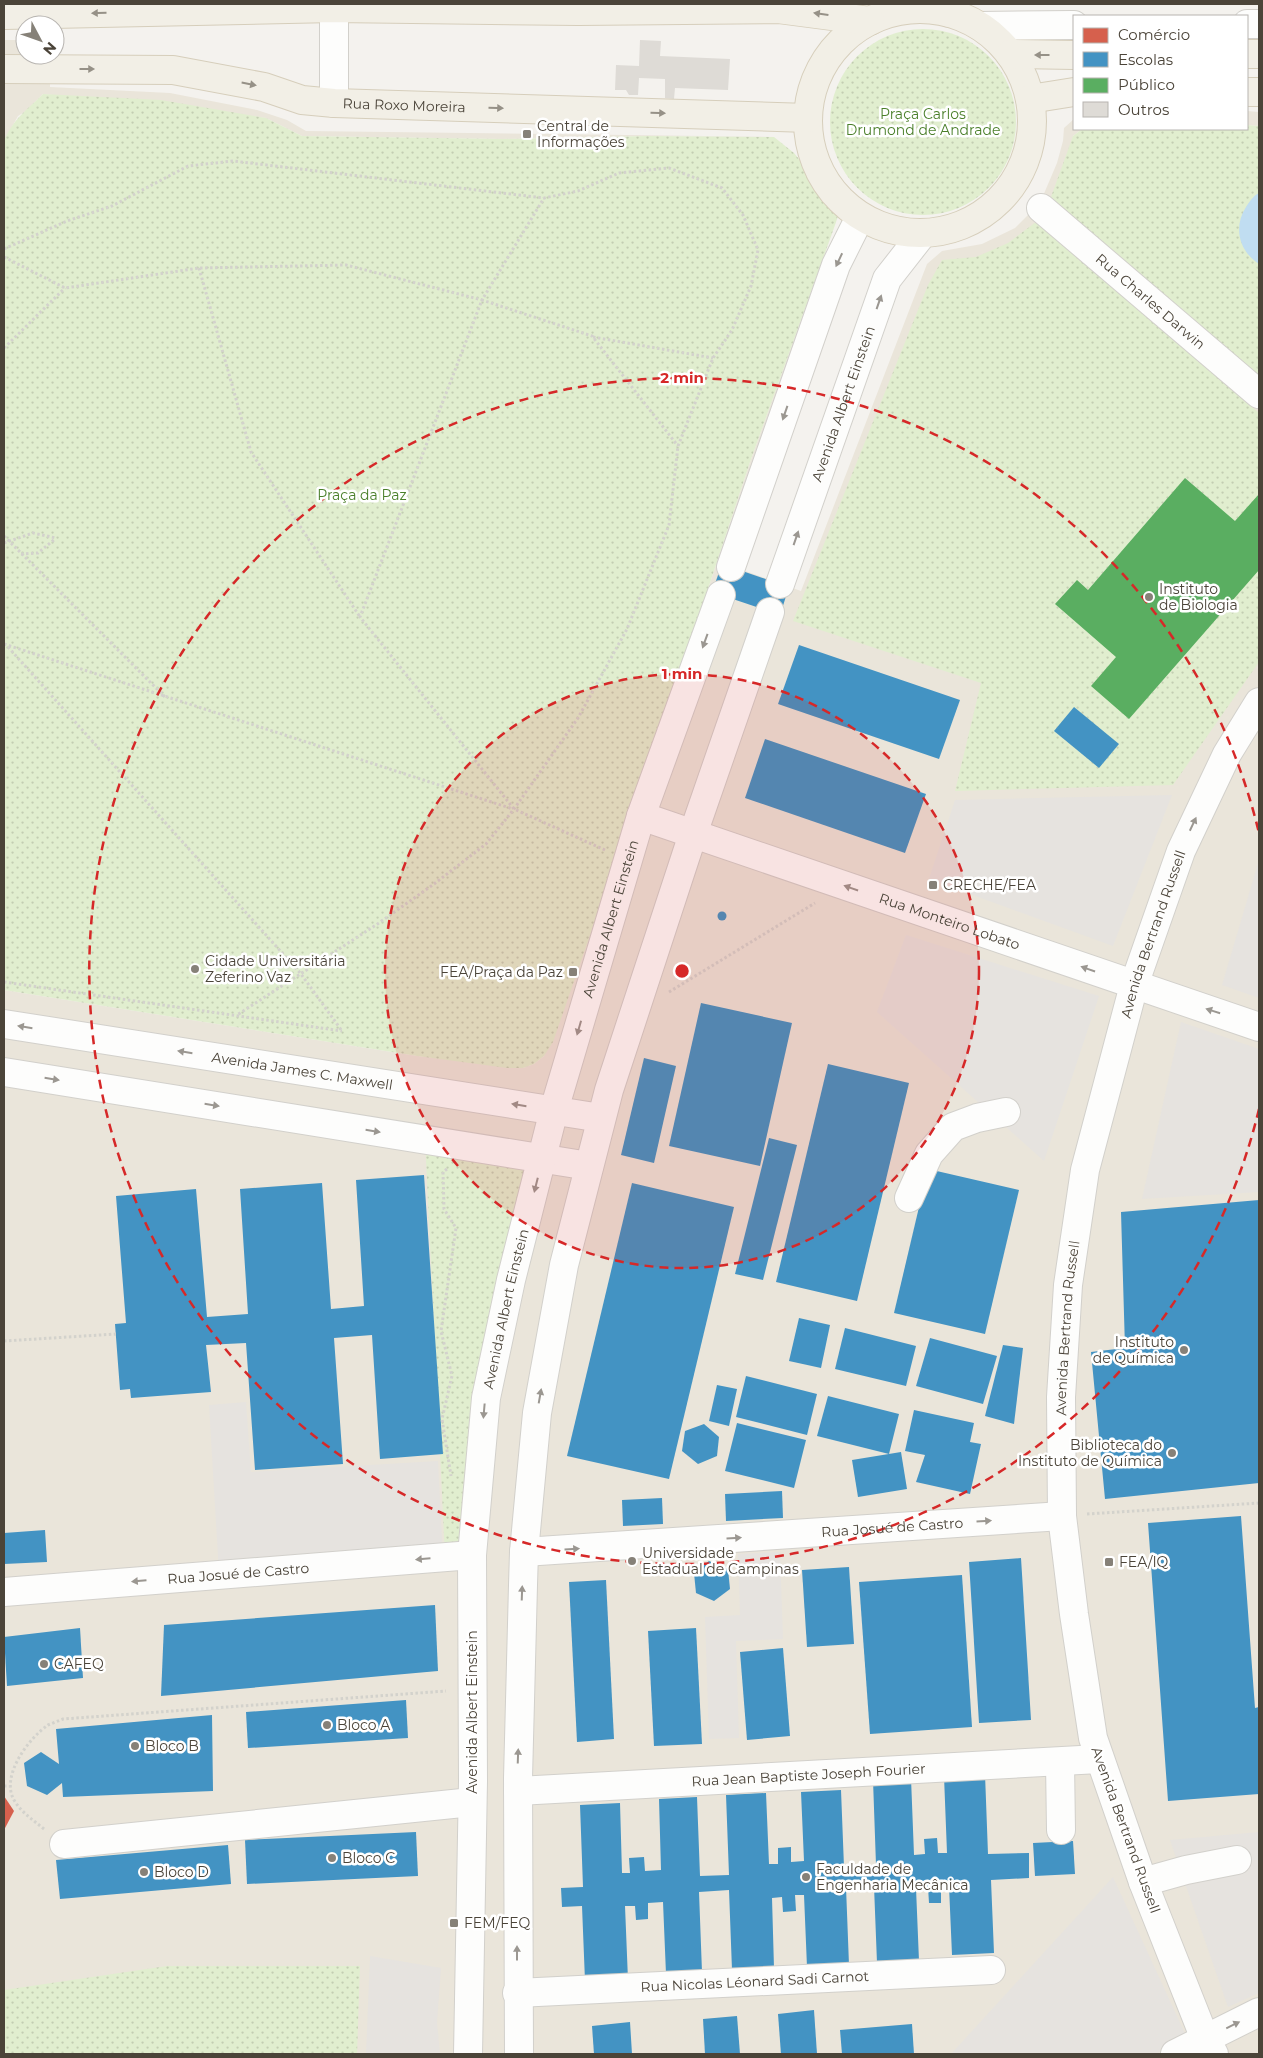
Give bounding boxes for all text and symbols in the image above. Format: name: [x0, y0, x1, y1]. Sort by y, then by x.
one-way arrow: [91, 9, 107, 17]
one-way arrow: [813, 10, 829, 18]
north arrow: [15, 15, 65, 65]
legend: [1073, 15, 1248, 130]
text: Comércio: [1118, 25, 1190, 44]
text: N: [39, 38, 60, 59]
text: Escolas: [1118, 50, 1173, 69]
one-way arrow: [1034, 51, 1050, 59]
one-way arrow: [80, 65, 96, 73]
text: Público: [1118, 75, 1175, 94]
one-way arrow: [241, 80, 257, 88]
street label: Rua Roxo Moreira: [342, 94, 466, 116]
text: Outros: [1118, 100, 1169, 119]
one-way arrow: [488, 104, 504, 112]
park label: Praça Carlos Drumond de Andrade: [846, 105, 1000, 139]
one-way arrow: [651, 109, 667, 117]
place label: Central de Informações: [537, 117, 625, 151]
marker: Central de Informações: [521, 128, 533, 140]
street label: Rua Charles Darwin: [1092, 250, 1209, 353]
one-way arrow: [834, 253, 842, 267]
one-way arrow: [875, 294, 883, 309]
street label: Avenida Albert Einstein: [808, 323, 879, 484]
text: 2 min: [660, 368, 704, 387]
one-way arrow: [780, 406, 788, 421]
park label: Praça da Paz: [317, 486, 407, 504]
one-way arrow: [793, 530, 800, 545]
place label: Instituto de Biologia: [1159, 580, 1238, 614]
marker: Instituto de Biologia: [1143, 591, 1155, 603]
one-way arrow: [701, 633, 708, 648]
text: 1 min: [662, 664, 702, 683]
one-way arrow: [1189, 817, 1197, 831]
street label: Avenida Albert Einstein: [579, 838, 642, 1000]
street label: Avenida Bertrand Russell: [1117, 848, 1190, 1020]
place label: CRECHE/FEA: [943, 876, 1037, 894]
marker: CRECHE/FEA: [927, 879, 939, 891]
one-way arrow: [843, 884, 858, 892]
street label: Rua Monteiro Lobato: [877, 889, 1022, 954]
place label: Cidade Universitária Zeferino Vaz: [205, 952, 345, 986]
centre of rings: [673, 962, 691, 980]
marker: Cidade Universitária Zeferino Vaz: [189, 963, 201, 975]
place label: FEA/Praça da Paz: [440, 963, 563, 981]
one-way arrow: [1080, 965, 1095, 972]
marker: FEA/Praça da Paz: [567, 966, 579, 978]
one-way arrow: [1205, 1007, 1220, 1015]
one-way arrow: [574, 1021, 582, 1036]
one-way arrow: [16, 1023, 32, 1031]
one-way arrow: [177, 1048, 193, 1056]
street label: Avenida James C. Maxwell: [210, 1048, 394, 1094]
one-way arrow: [44, 1076, 60, 1084]
one-way arrow: [510, 1100, 526, 1108]
one-way arrow: [205, 1102, 221, 1110]
one-way arrow: [365, 1127, 381, 1135]
one-way arrow: [532, 1177, 540, 1192]
street label: Avenida Albert Einstein: [479, 1227, 533, 1391]
street label: Avenida Bertrand Russell: [1052, 1239, 1083, 1416]
place label: Instituto de Química: [1093, 1333, 1174, 1367]
marker: Instituto de Química: [1178, 1344, 1190, 1356]
one-way arrow: [536, 1388, 544, 1404]
one-way arrow: [480, 1404, 488, 1420]
place label: Biblioteca do Instituto de Química: [1018, 1436, 1162, 1470]
marker: Biblioteca do Instituto de Química: [1166, 1447, 1178, 1459]
street label: Rua Josué de Castro: [821, 1514, 964, 1541]
one-way arrow: [976, 1517, 992, 1525]
one-way arrow: [727, 1534, 743, 1542]
place label: Universidade Estadual de Campinas: [642, 1544, 799, 1578]
one-way arrow: [565, 1545, 581, 1553]
place label: FEA/IQ: [1119, 1553, 1169, 1571]
one-way arrow: [415, 1555, 431, 1563]
marker: Universidade Estadual de Campinas: [626, 1555, 638, 1567]
marker: FEA/IQ: [1103, 1556, 1115, 1568]
street label: Rua Josué de Castro: [167, 1559, 310, 1588]
one-way arrow: [131, 1578, 147, 1586]
one-way arrow: [519, 1585, 527, 1601]
street label: Avenida Albert Einstein: [463, 1630, 481, 1794]
place label: CAFEQ: [54, 1655, 104, 1673]
marker: CAFEQ: [38, 1658, 50, 1670]
place label: Bloco A: [337, 1716, 391, 1734]
marker: Bloco A: [321, 1719, 333, 1731]
place label: Bloco B: [145, 1737, 199, 1755]
marker: Bloco B: [129, 1740, 141, 1752]
street label: Avenida Bertrand Russell: [1087, 1744, 1165, 1916]
one-way arrow: [514, 1747, 522, 1763]
street label: Rua Jean Baptiste Joseph Fourier: [691, 1760, 926, 1790]
place label: Bloco C: [342, 1849, 395, 1867]
marker: Bloco C: [326, 1852, 338, 1864]
place label: Faculdade de Engenharia Mecânica: [816, 1860, 969, 1894]
place label: Bloco D: [154, 1863, 209, 1881]
marker: Bloco D: [138, 1866, 150, 1878]
marker: Faculdade de Engenharia Mecânica: [800, 1871, 812, 1883]
place label: FEM/FEQ: [464, 1914, 530, 1932]
marker: FEM/FEQ: [448, 1917, 460, 1929]
one-way arrow: [513, 1945, 521, 1961]
street label: Rua Nicolas Léonard Sadi Carnot: [640, 1967, 870, 1996]
one-way arrow: [1226, 2021, 1240, 2029]

